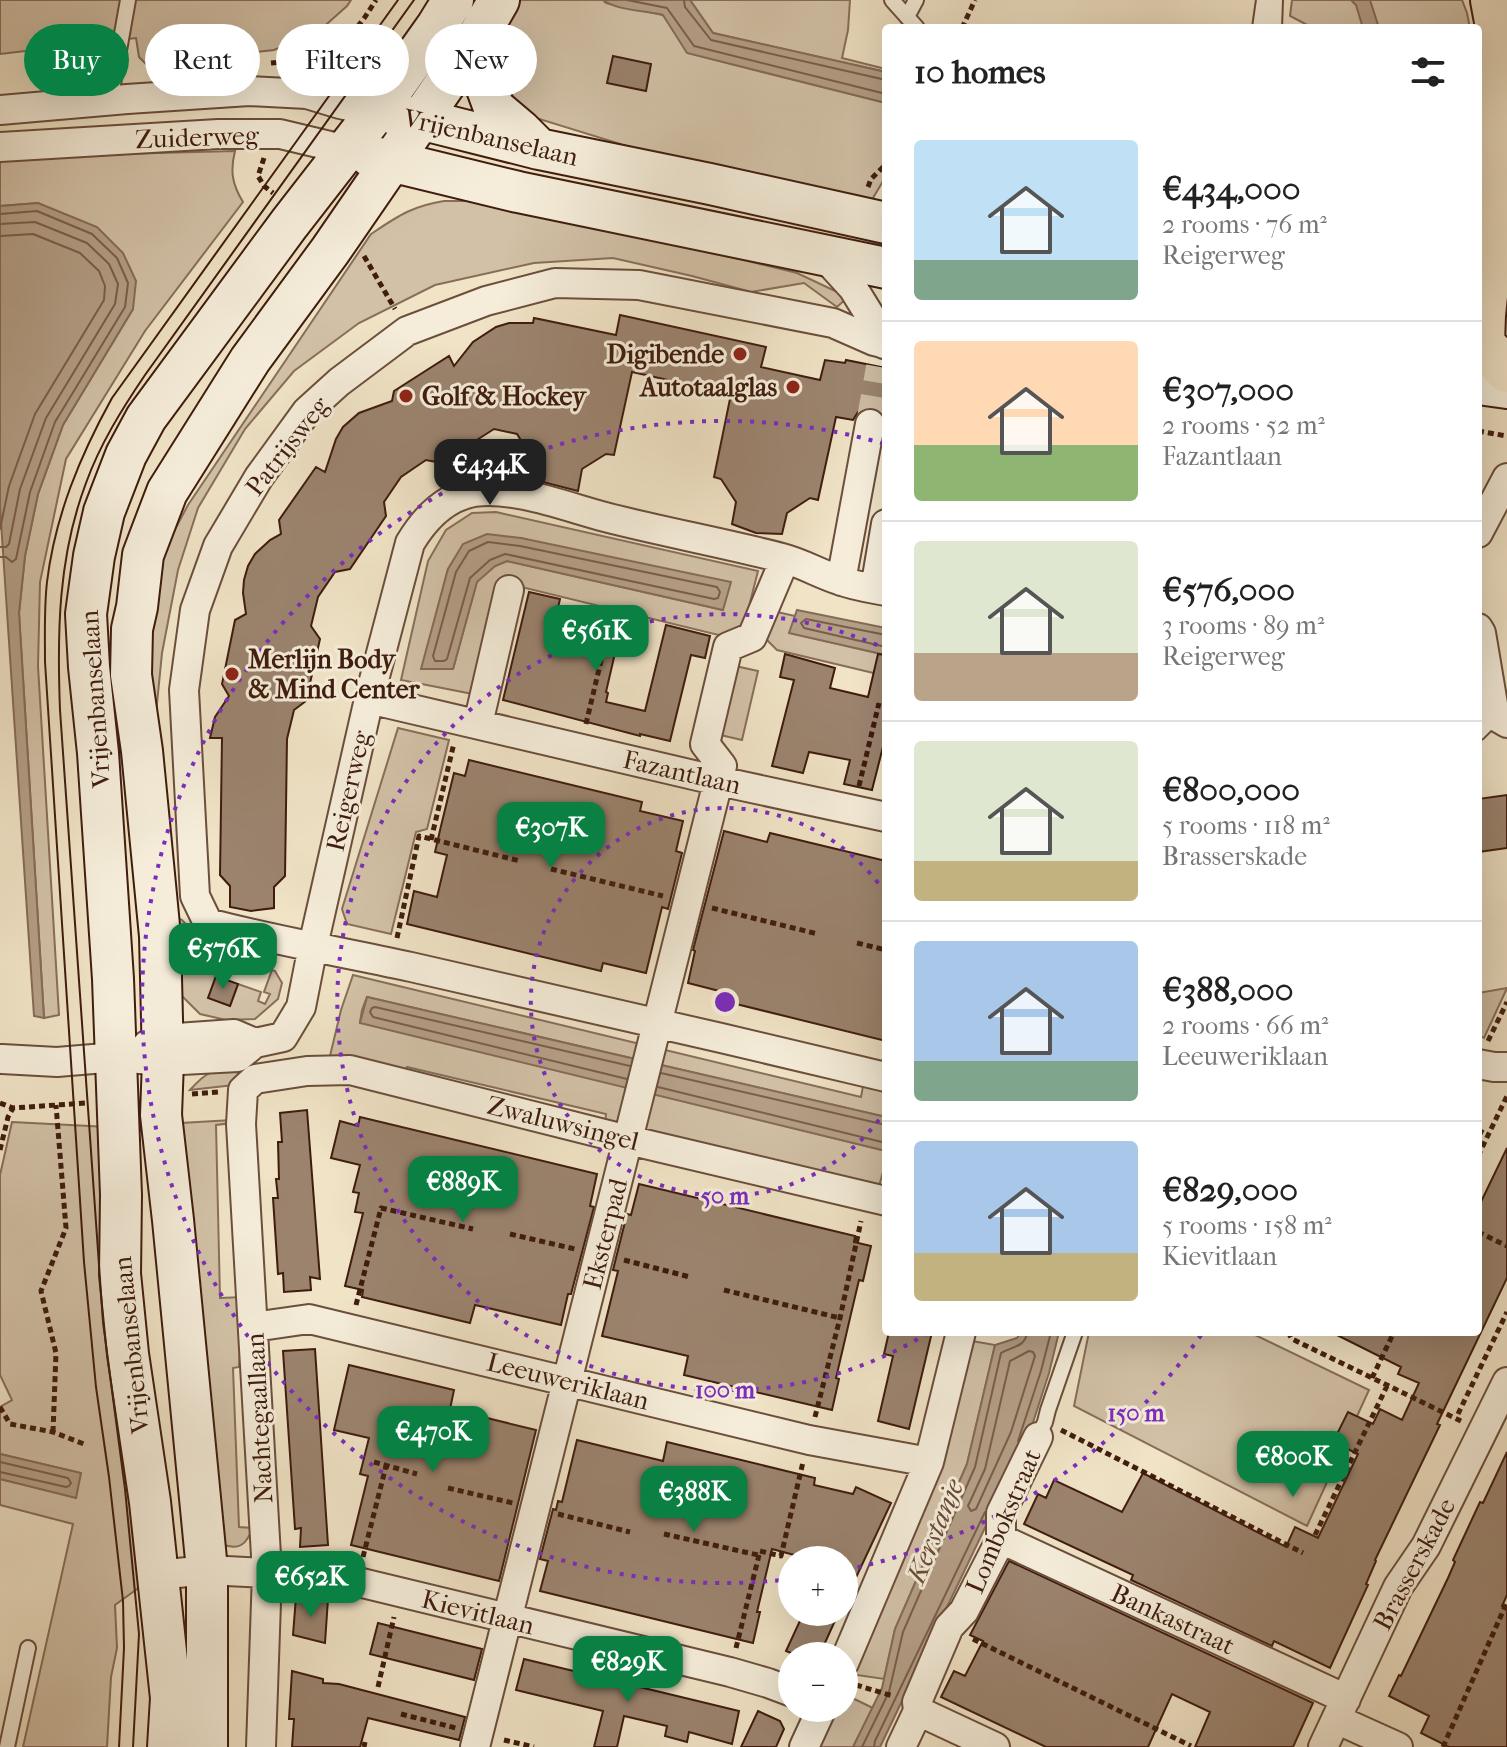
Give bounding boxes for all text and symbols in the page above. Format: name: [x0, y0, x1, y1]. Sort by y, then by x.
chip: Buy: [24, 24, 129, 96]
chip: Rent: [145, 24, 260, 96]
chip: Filters: [276, 24, 409, 96]
chip: New: [425, 24, 537, 96]
icon: filters: [1406, 50, 1450, 94]
text: 10 homes: [914, 52, 1045, 92]
street label: Vrijenbanselaan: [400, 102, 581, 173]
street label: Zuiderweg: [135, 120, 260, 155]
text: €434,000: [1162, 169, 1301, 209]
icon: home: [978, 172, 1074, 268]
text: 2 rooms · 76 m²: [1162, 209, 1327, 240]
text: Reigerweg: [1162, 240, 1285, 271]
place label: Digibende: [607, 339, 724, 370]
marker: Digibende: [731, 345, 749, 363]
text: €307,000: [1162, 370, 1294, 410]
place label: Autotaalglas: [638, 372, 777, 403]
icon: home: [978, 373, 1074, 469]
marker: Autotaalglas: [784, 378, 802, 396]
place label: Golf & Hockey: [422, 381, 588, 412]
marker: Golf & Hockey: [397, 387, 415, 405]
street label: Patrijsweg: [239, 390, 336, 502]
text: 2 rooms · 52 m²: [1162, 410, 1325, 441]
pin: €434K: [434, 439, 546, 507]
text: Fazantlaan: [1162, 441, 1282, 472]
text: €434K: [452, 449, 528, 480]
text: €576,000: [1162, 570, 1295, 610]
icon: home: [978, 573, 1074, 669]
pin: €561K: [540, 605, 652, 673]
street label: Vrijenbanselaan: [74, 609, 117, 790]
text: 3 rooms · 89 m²: [1162, 610, 1324, 641]
text: €561K: [562, 615, 630, 646]
text: Reigerweg: [1162, 641, 1285, 672]
place label: Merlijn Body & Mind Center: [248, 644, 421, 705]
marker: Merlijn Body & Mind Center: [223, 665, 241, 683]
street label: Reigerweg: [320, 727, 378, 854]
street label: Fazantlaan: [620, 744, 744, 801]
text: €800,000: [1162, 770, 1300, 810]
icon: home: [978, 773, 1074, 869]
pin: €307K: [495, 802, 607, 870]
text: 5 rooms · 118 m²: [1162, 810, 1330, 841]
text: €307K: [515, 812, 587, 843]
text: Brasserskade: [1162, 841, 1307, 872]
pin: €576K: [167, 923, 279, 991]
text: €576K: [187, 933, 259, 964]
text: €388,000: [1162, 970, 1294, 1010]
icon: home: [978, 973, 1074, 1069]
centre of rings: [711, 988, 739, 1016]
text: 2 rooms · 66 m²: [1162, 1010, 1328, 1041]
text: Leeuweriklaan: [1162, 1041, 1328, 1072]
street label: Zwaluwsingel: [484, 1090, 642, 1157]
pin: €889K: [407, 1156, 519, 1224]
text: €889K: [426, 1166, 500, 1197]
text: €829,000: [1162, 1170, 1298, 1210]
icon: home: [978, 1173, 1074, 1269]
street label: Eksterpad: [577, 1175, 634, 1293]
text: 50 m: [701, 1182, 750, 1210]
text: 5 rooms · 158 m²: [1162, 1210, 1332, 1241]
text: Kievitlaan: [1162, 1241, 1277, 1272]
street label: Vrijenbanselaan: [107, 1255, 156, 1436]
street label: Nachtegaallaan: [240, 1332, 279, 1504]
street label: Leeuweriklaan: [484, 1346, 652, 1417]
text: 100 m: [695, 1376, 756, 1404]
text: 150 m: [1107, 1399, 1166, 1427]
pin: €470K: [377, 1406, 489, 1474]
text: €470K: [395, 1416, 471, 1447]
pin: €800K: [1237, 1431, 1349, 1499]
text: €800K: [1255, 1441, 1331, 1472]
street label: Lombokstraat: [959, 1444, 1048, 1598]
pin: €388K: [638, 1466, 750, 1534]
water label: Kerstanje: [898, 1474, 970, 1590]
text: €388K: [658, 1476, 730, 1507]
street label: Brasserskade: [1367, 1493, 1462, 1636]
map controls: [778, 1546, 858, 1722]
button: +: [778, 1546, 858, 1626]
pin: €652K: [255, 1551, 367, 1619]
text: €652K: [274, 1561, 348, 1592]
street label: Bankastraat: [1106, 1577, 1240, 1662]
street label: Kievitlaan: [418, 1584, 538, 1641]
pin: €829K: [572, 1636, 684, 1704]
button: −: [778, 1642, 858, 1722]
text: €829K: [591, 1646, 665, 1677]

